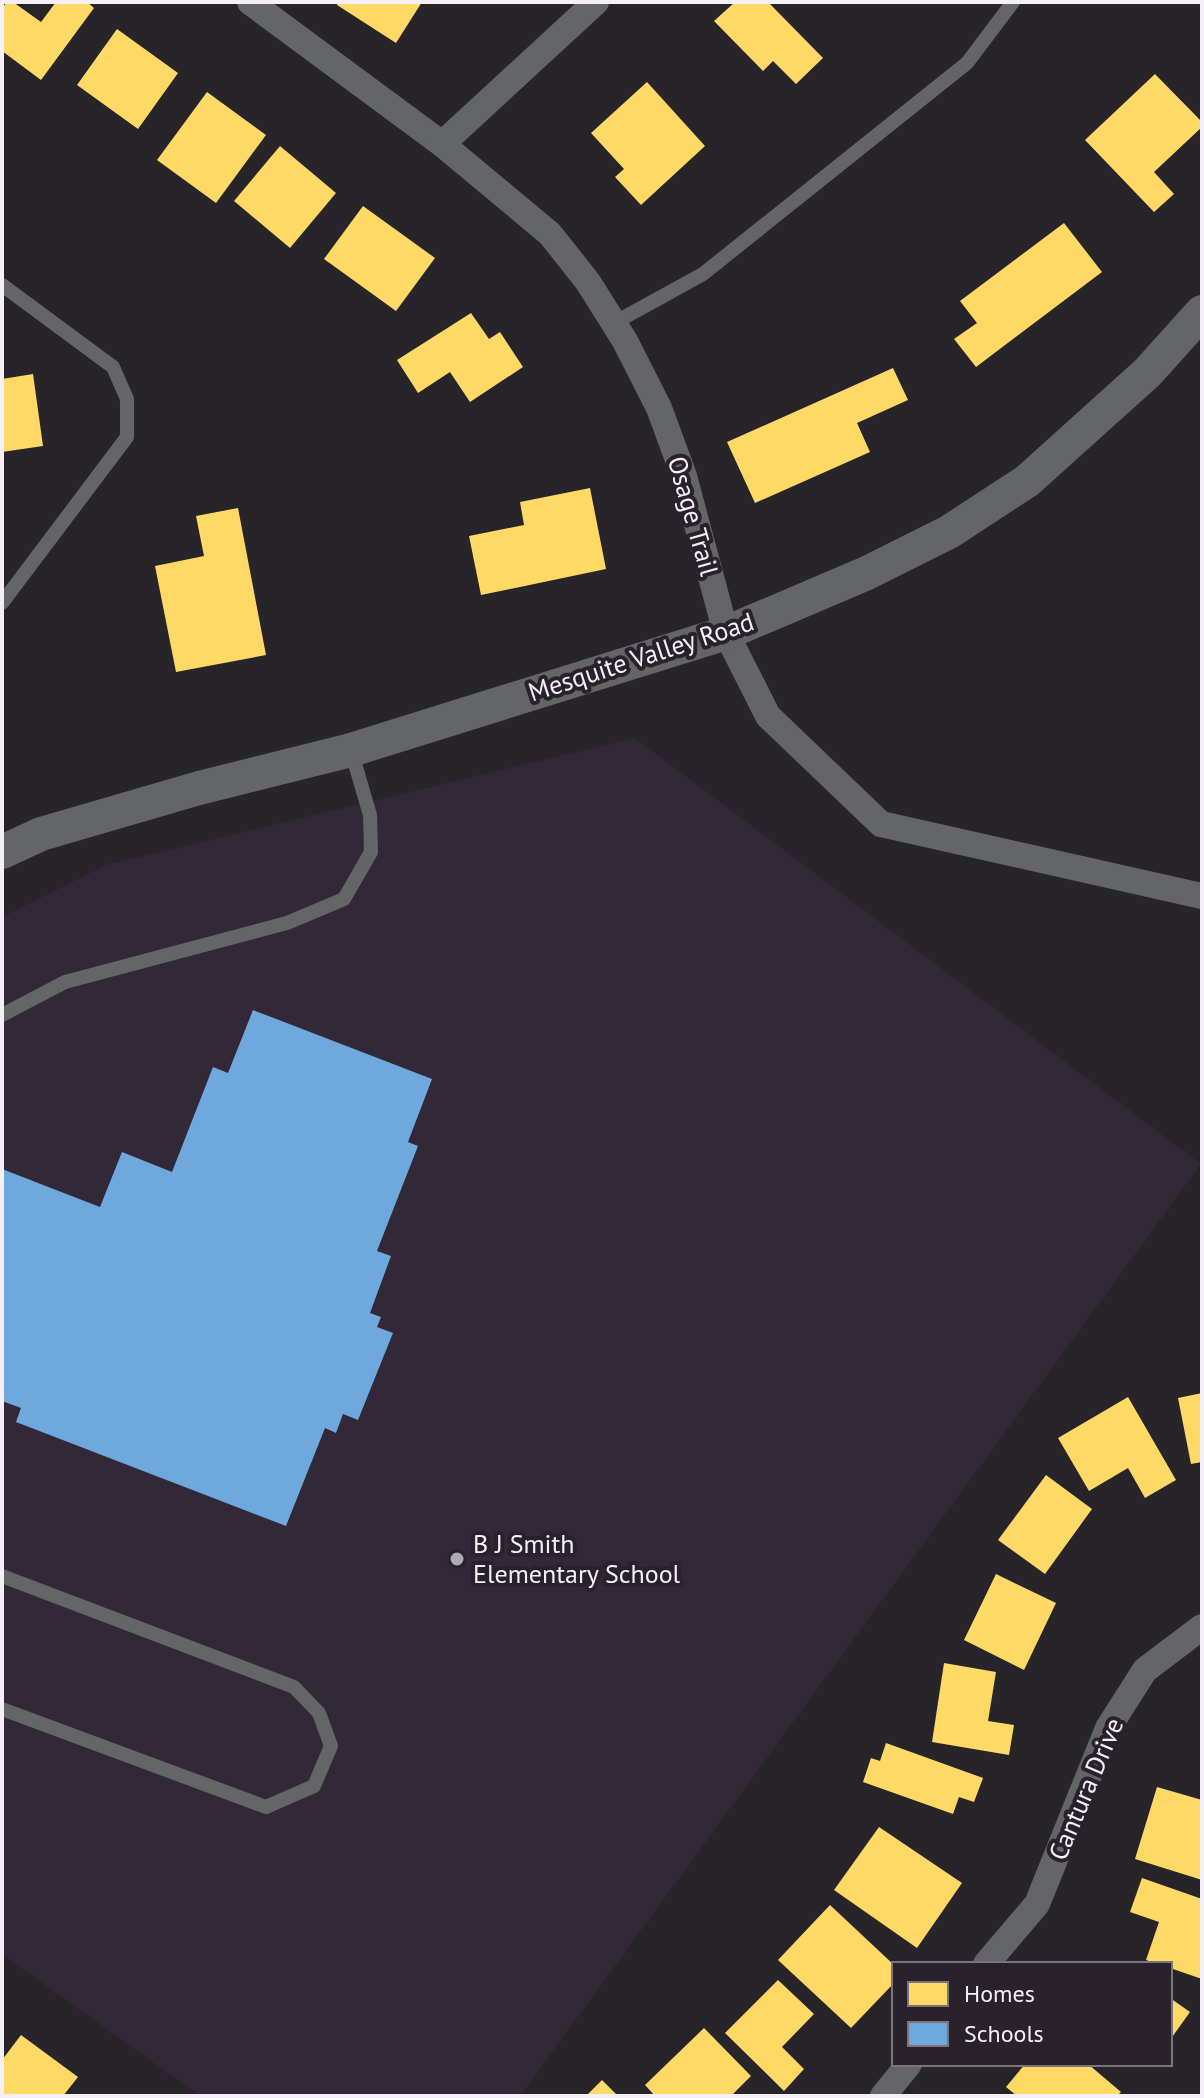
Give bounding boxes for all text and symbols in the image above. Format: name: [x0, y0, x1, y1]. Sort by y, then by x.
street label: Osage Trail: [661, 452, 726, 580]
street label: Mesquite Valley Road: [524, 605, 758, 709]
place label: B J Smith Elementary School: [473, 1527, 681, 1590]
marker: B J Smith Elementary School: [448, 1550, 466, 1568]
street label: Cantura Drive: [1041, 1713, 1130, 1865]
legend: [892, 1962, 1172, 2066]
text: Homes: [964, 1978, 1035, 2009]
text: Schools: [964, 2018, 1044, 2049]

